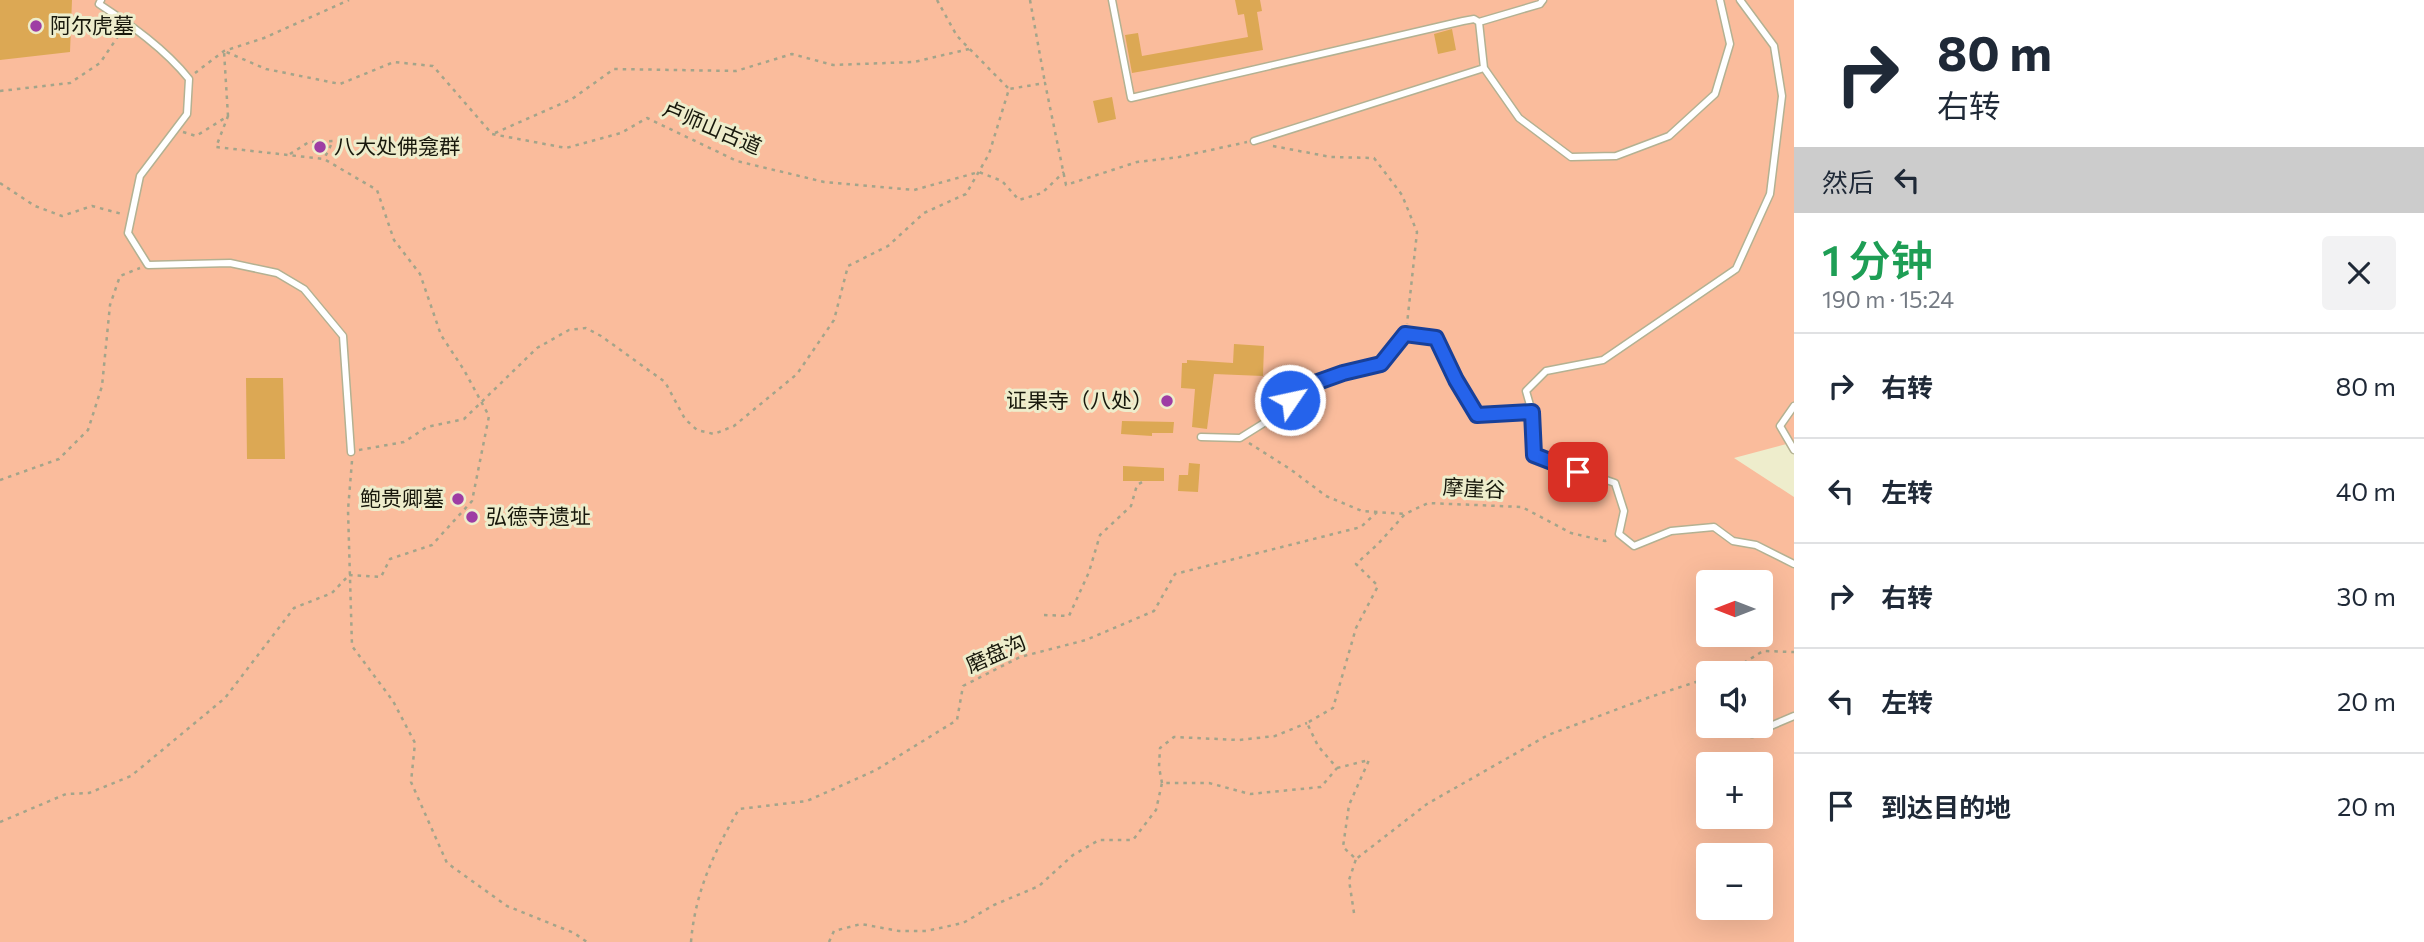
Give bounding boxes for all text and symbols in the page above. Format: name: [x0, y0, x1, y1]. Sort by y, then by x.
place label: 阿尔虎墓: [50, 12, 134, 37]
marker: 阿尔虎墓: [28, 18, 44, 34]
text: 80 m: [1937, 21, 2052, 81]
icon: right: [1822, 28, 1913, 119]
text: 右转: [1937, 85, 2001, 125]
street label: 卢师山古道: [659, 95, 766, 159]
place label: 八大处佛龛群: [334, 133, 460, 158]
marker: 八大处佛龛群: [312, 139, 328, 155]
icon: left: [1888, 161, 1926, 199]
text: 然后: [1822, 166, 1874, 197]
text: 1 分钟: [1822, 233, 1933, 285]
button: close: [2322, 236, 2396, 310]
text: 190 m · 15:24: [1822, 285, 1954, 313]
position arrow: [1253, 363, 1327, 437]
icon: right: [1822, 367, 1860, 405]
text: 80 m: [2336, 370, 2396, 401]
text: 右转: [1881, 371, 1933, 402]
place label: 证果寺（八处）: [1006, 387, 1153, 412]
marker: 证果寺（八处）: [1159, 393, 1175, 409]
pin: [1548, 442, 1608, 502]
icon: arrive: [1559, 453, 1597, 491]
icon: left: [1822, 472, 1860, 510]
street label: 摩崖谷: [1442, 473, 1506, 502]
text: 40 m: [2336, 475, 2396, 506]
text: 左转: [1881, 476, 1933, 507]
place label: 鲍贵卿墓: [360, 485, 444, 510]
marker: 鲍贵卿墓: [450, 491, 466, 507]
place label: 弘德寺遗址: [486, 503, 591, 528]
marker: 弘德寺遗址: [464, 509, 480, 525]
north arrow: [1696, 570, 1773, 648]
map controls: [1696, 570, 1773, 920]
icon: right: [1822, 577, 1860, 615]
text: 30 m: [2337, 580, 2396, 611]
text: 右转: [1881, 581, 1933, 612]
street label: 磨盘沟: [962, 628, 1029, 677]
button: sound: [1696, 661, 1773, 738]
icon: left: [1822, 682, 1860, 720]
text: 20 m: [2337, 685, 2396, 716]
text: 左转: [1881, 686, 1933, 717]
button: +: [1696, 752, 1773, 829]
icon: arrive: [1822, 787, 1860, 825]
text: 20 m: [2337, 790, 2396, 821]
text: 到达目的地: [1881, 791, 2011, 822]
button: −: [1696, 843, 1773, 920]

